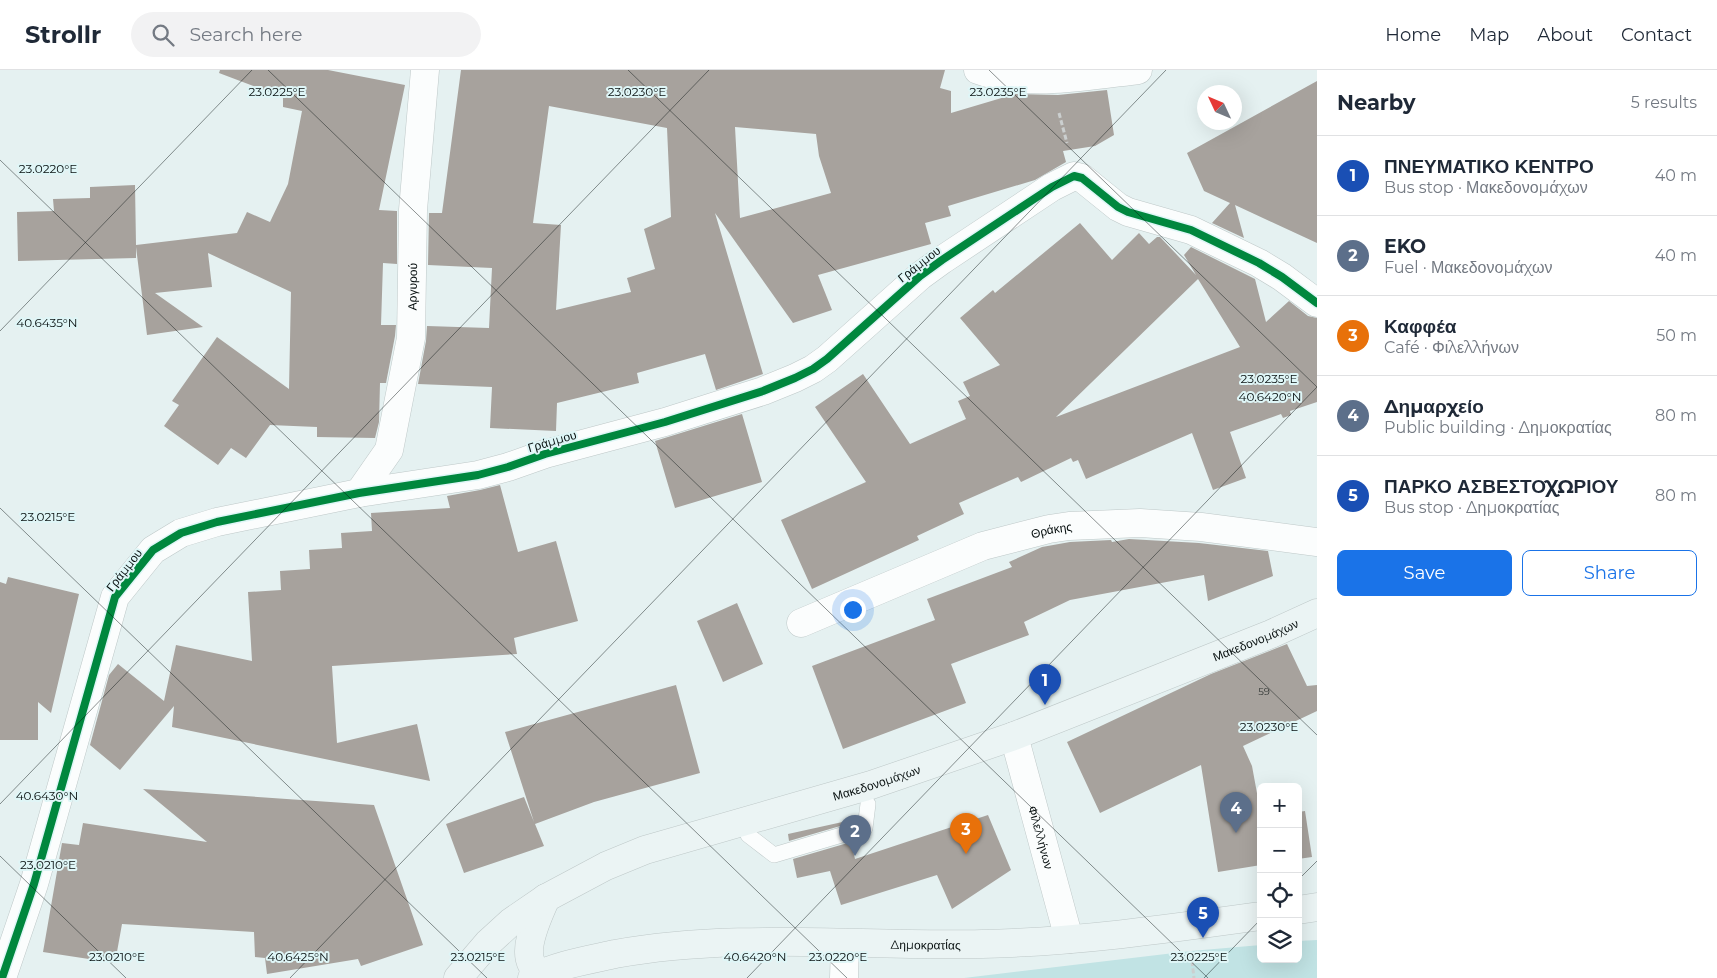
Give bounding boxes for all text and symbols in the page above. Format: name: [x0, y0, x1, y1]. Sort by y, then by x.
search box: [131, 12, 481, 57]
text: Strollr: [25, 20, 101, 49]
icon: search: [149, 21, 177, 49]
text: Search here: [189, 23, 302, 46]
text: Home: [1385, 24, 1441, 46]
text: Map: [1469, 24, 1509, 46]
text: About: [1537, 24, 1593, 46]
text: Contact: [1621, 24, 1692, 46]
text: 23.0225°E: [248, 84, 306, 99]
text: 23.0230°E: [608, 84, 666, 99]
text: 23.0235°E: [969, 84, 1027, 99]
north arrow: [1197, 85, 1242, 130]
text: Nearby: [1337, 90, 1416, 115]
text: 5 results: [1631, 93, 1697, 112]
text: ΠΝΕΥΜΑΤΙΚΟ ΚΕΝΤΡΟ: [1384, 155, 1594, 178]
text: 23.0220°E: [19, 161, 77, 176]
text: 1: [1350, 166, 1356, 185]
text: 40 m: [1655, 166, 1697, 185]
text: Bus stop · Μακεδονομάχων: [1384, 178, 1588, 197]
text: EKO: [1384, 235, 1426, 258]
street label: Γράμμου: [895, 243, 943, 285]
text: 2: [1348, 246, 1358, 265]
text: 40 m: [1655, 246, 1697, 265]
text: Fuel · Μακεδονομάχων: [1384, 258, 1553, 277]
street label: Αργυρού: [404, 263, 420, 310]
text: 40.6435°N: [16, 315, 78, 330]
text: Καφφέα: [1384, 315, 1456, 338]
text: 3: [1348, 326, 1358, 345]
text: 50 m: [1656, 326, 1697, 345]
text: Café · Φιλελλήνων: [1384, 338, 1519, 357]
text: 23.0235°E: [1240, 371, 1298, 386]
text: 40.6420°N: [1239, 389, 1301, 404]
text: Δημαρχείο: [1384, 395, 1484, 418]
text: 4: [1347, 406, 1359, 425]
text: 80 m: [1655, 406, 1697, 425]
text: Public building · Δημοκρατίας: [1384, 418, 1612, 437]
street label: Γράμμου: [526, 427, 578, 455]
text: ΠΑΡΚΟ ΑΣΒΕΣΤΟΧΩΡΙΟΥ: [1384, 475, 1618, 498]
text: 5: [1348, 486, 1358, 505]
text: 80 m: [1655, 486, 1697, 505]
text: Bus stop · Δημοκρατίας: [1384, 498, 1559, 517]
text: 23.0215°E: [21, 509, 75, 524]
street label: Θράκης: [1029, 518, 1073, 541]
street label: Γράμμου: [103, 546, 145, 594]
button: Save: [1337, 550, 1512, 596]
button: Share: [1522, 550, 1697, 596]
your location: [840, 597, 866, 623]
street label: Μακεδονομάχων: [1210, 615, 1300, 664]
pin: 1: [1029, 664, 1061, 705]
house number: 59: [1258, 685, 1270, 698]
text: 23.0230°E: [1240, 719, 1298, 734]
street label: Μακεδονομάχων: [831, 761, 922, 803]
map controls: [1257, 783, 1302, 963]
button: +: [1257, 783, 1302, 828]
text: 40.6430°N: [16, 788, 78, 803]
pin: 4: [1220, 792, 1252, 833]
street label: Φιλελλήνων: [1026, 804, 1057, 871]
pin: 3: [950, 813, 982, 854]
pin: 2: [839, 815, 871, 856]
button: −: [1257, 828, 1302, 873]
text: 23.0210°E: [20, 857, 76, 872]
button: locate: [1257, 873, 1302, 918]
pin: 5: [1187, 897, 1219, 938]
button: layers: [1257, 918, 1302, 963]
street label: Δημοκρατίας: [890, 936, 961, 952]
text: 23.0210°E: [89, 949, 145, 964]
text: 40.6425°N: [267, 949, 329, 964]
text: 23.0215°E: [451, 949, 505, 964]
text: 40.6420°N: [724, 949, 786, 964]
text: 23.0220°E: [809, 949, 867, 964]
text: 23.0225°E: [1170, 949, 1228, 964]

